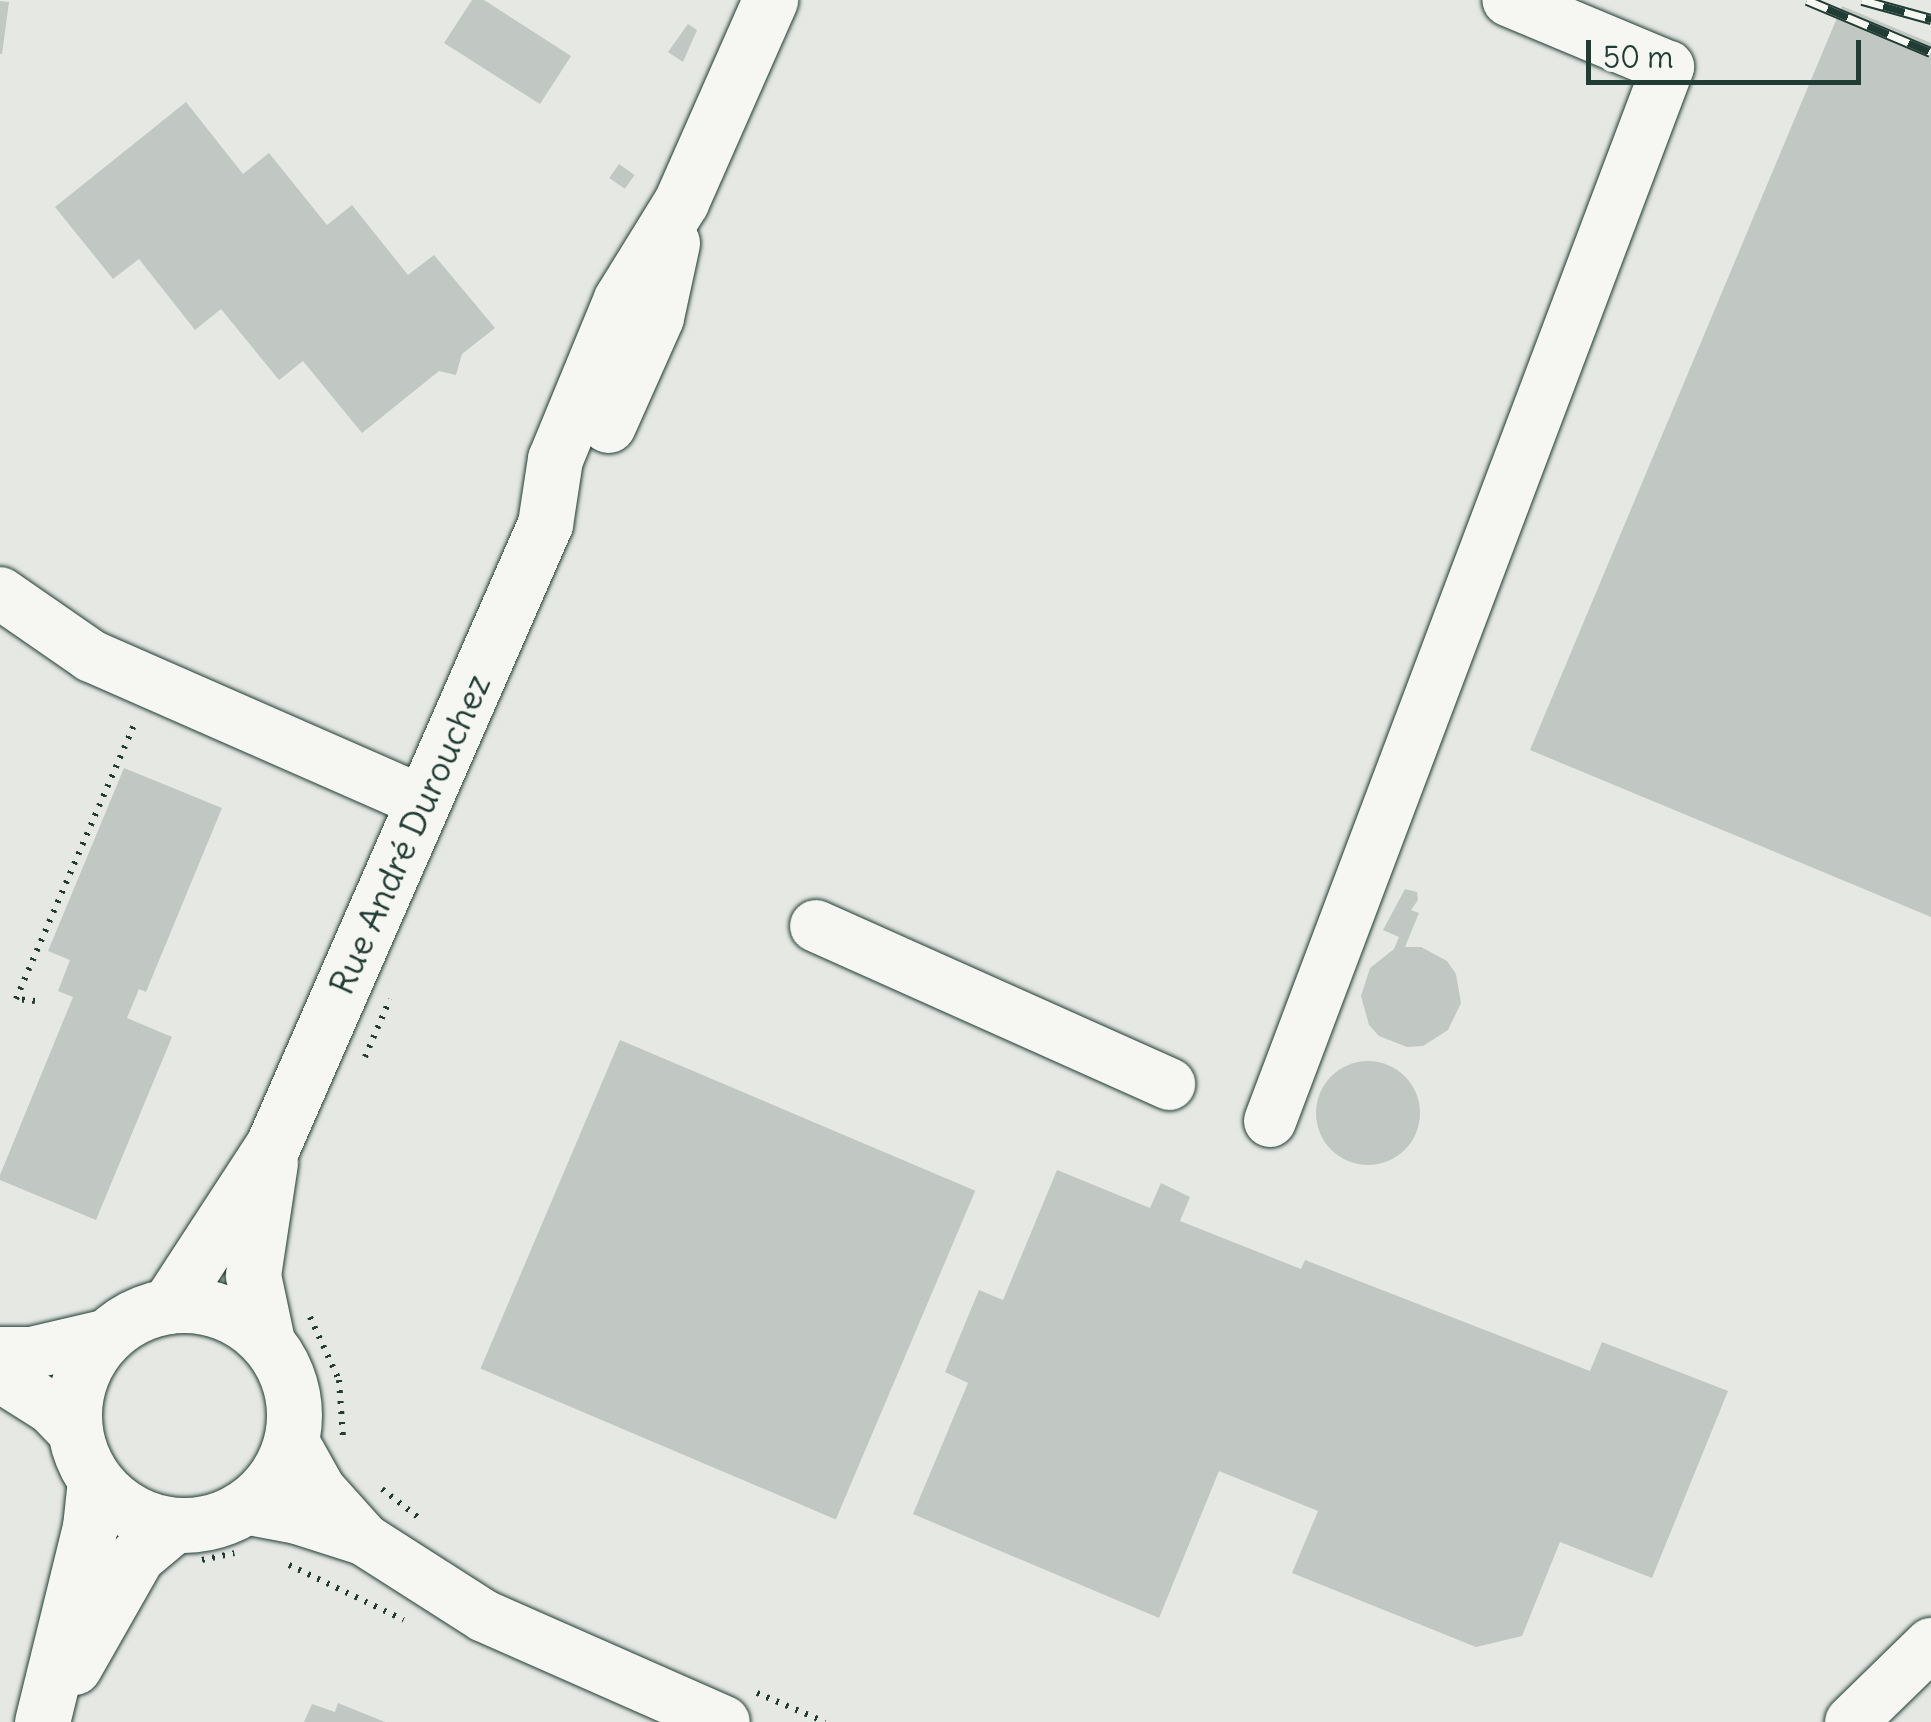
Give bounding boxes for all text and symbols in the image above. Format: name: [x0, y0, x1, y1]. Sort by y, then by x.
scale bar: [1591, 20, 1866, 82]
text: 50 m: [1603, 38, 1673, 76]
street label: Rue André Durouchez: [319, 667, 499, 1001]

